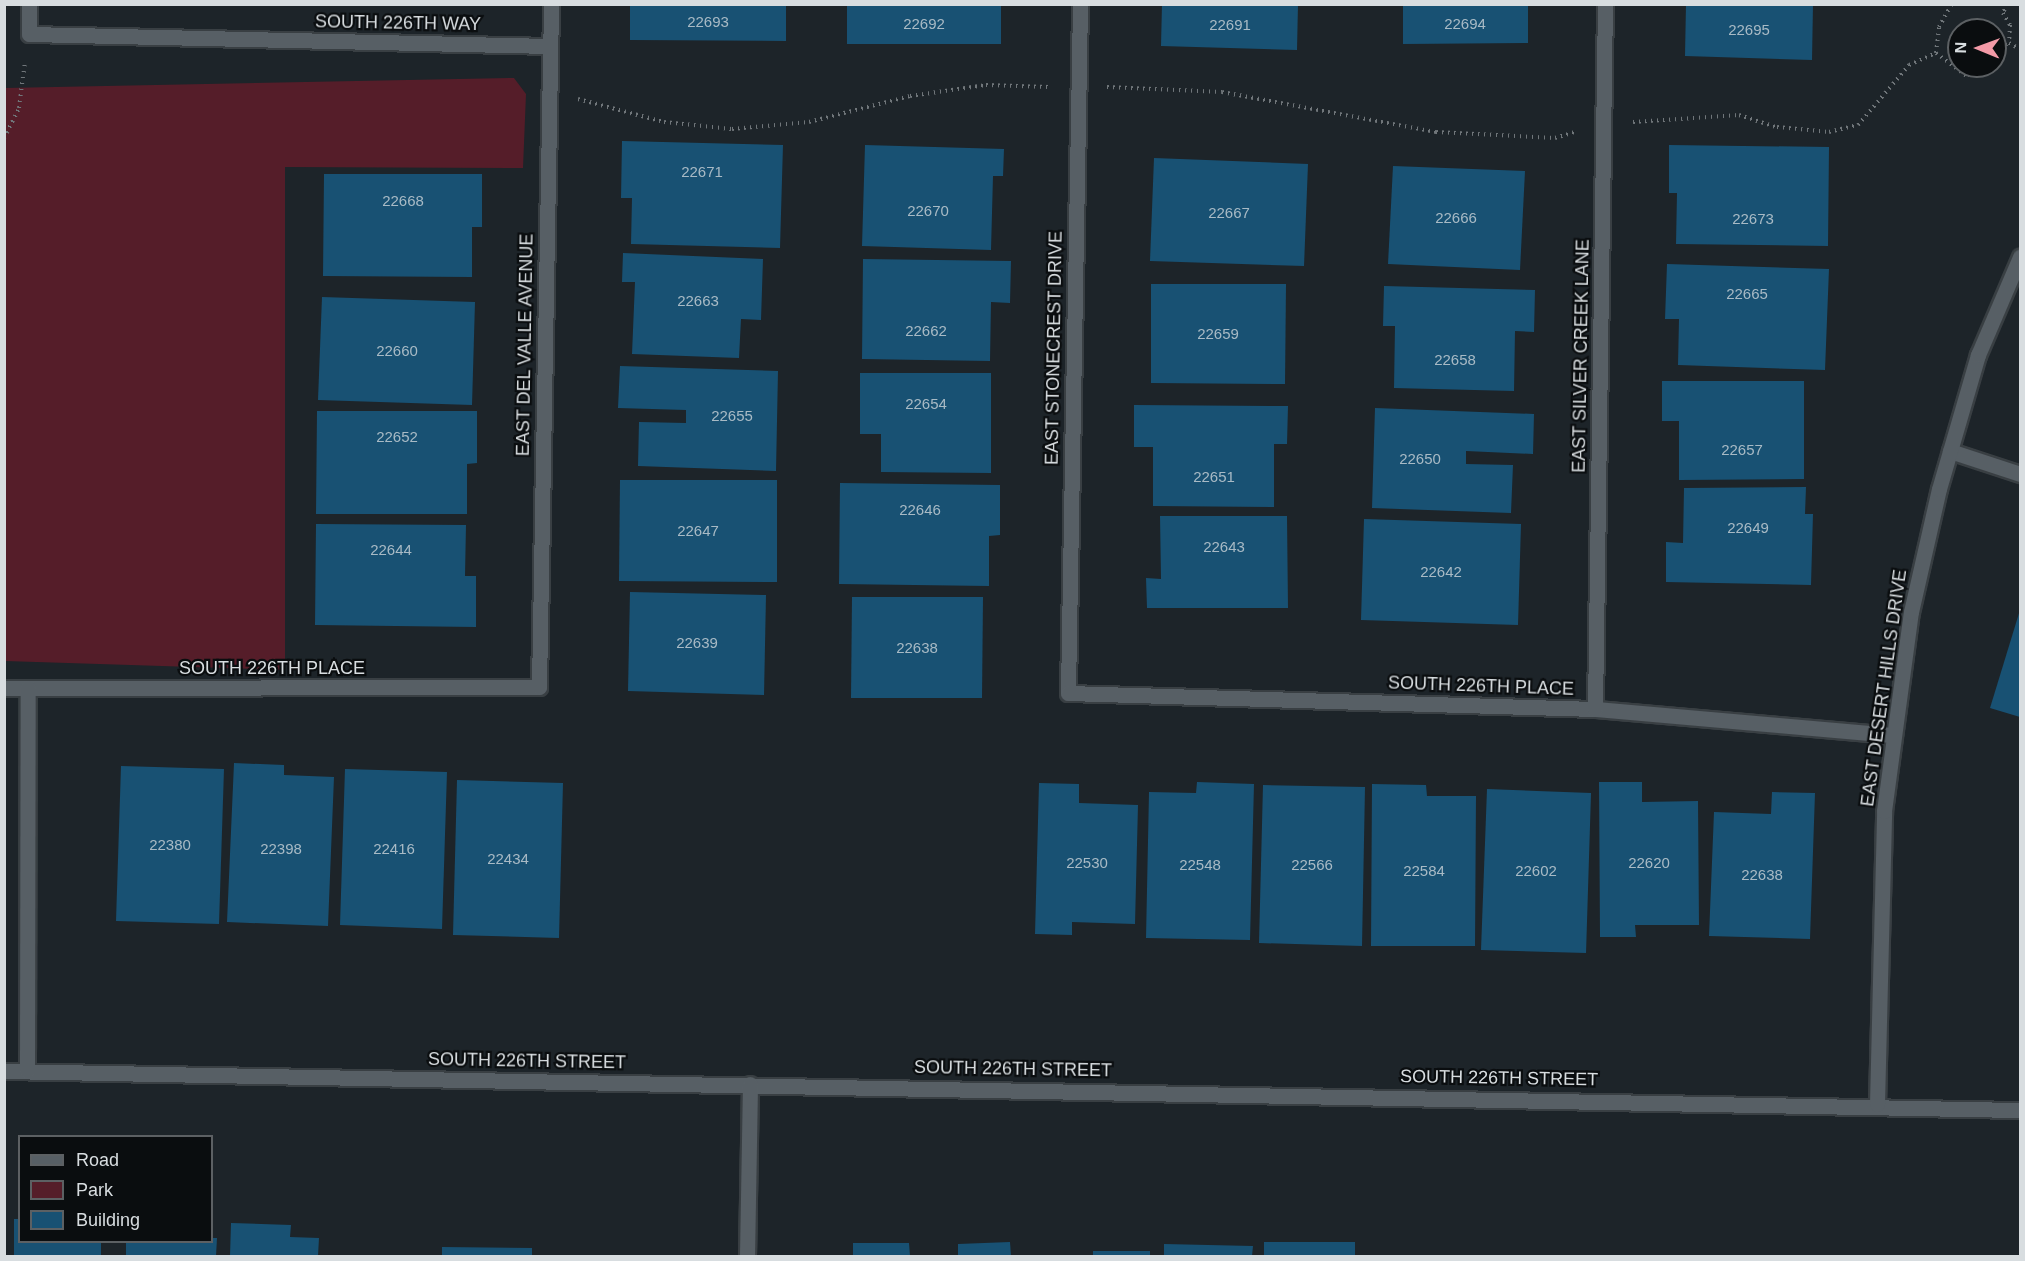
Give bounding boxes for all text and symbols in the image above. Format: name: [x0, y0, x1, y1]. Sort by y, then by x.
street label: SOUTH 226TH WAY: [315, 11, 481, 35]
house number: 22693: [687, 13, 729, 31]
house number: 22692: [903, 15, 945, 33]
house number: 22694: [1444, 15, 1486, 33]
house number: 22691: [1209, 16, 1251, 34]
north arrow: [1947, 18, 2007, 78]
house number: 22695: [1728, 21, 1770, 39]
text: N: [1952, 42, 1969, 54]
house number: 22671: [681, 163, 723, 181]
house number: 22668: [382, 192, 424, 210]
house number: 22670: [907, 202, 949, 220]
house number: 22667: [1208, 204, 1250, 222]
house number: 22666: [1435, 209, 1477, 227]
house number: 22673: [1732, 210, 1774, 228]
street label: EAST STONECREST DRIVE: [1041, 230, 1067, 466]
street label: EAST DEL VALLE AVENUE: [512, 233, 538, 457]
street label: EAST SILVER CREEK LANE: [1568, 239, 1594, 473]
house number: 22665: [1726, 285, 1768, 303]
house number: 22663: [677, 292, 719, 310]
house number: 22662: [905, 322, 947, 340]
house number: 22659: [1197, 325, 1239, 343]
house number: 22660: [376, 342, 418, 360]
house number: 22658: [1434, 351, 1476, 369]
house number: 22654: [905, 395, 947, 413]
house number: 22655: [711, 407, 753, 425]
house number: 22652: [376, 428, 418, 446]
house number: 22657: [1721, 441, 1763, 459]
house number: 22650: [1399, 450, 1441, 468]
house number: 22651: [1193, 468, 1235, 486]
house number: 22646: [899, 501, 941, 519]
house number: 22649: [1727, 519, 1769, 537]
house number: 22647: [677, 522, 719, 540]
house number: 22643: [1203, 538, 1245, 556]
house number: 22644: [370, 541, 412, 559]
house number: 22642: [1420, 563, 1462, 581]
street label: EAST DESERT HILLS DRIVE: [1857, 568, 1911, 808]
house number: 22639: [676, 634, 718, 652]
house number: 22638: [896, 639, 938, 657]
street label: SOUTH 226TH PLACE: [179, 657, 365, 679]
street label: SOUTH 226TH PLACE: [1388, 672, 1574, 700]
house number: 22380: [149, 836, 191, 854]
house number: 22398: [260, 840, 302, 858]
house number: 22416: [373, 840, 415, 858]
house number: 22434: [487, 850, 529, 868]
house number: 22530: [1066, 854, 1108, 872]
house number: 22620: [1628, 854, 1670, 872]
house number: 22548: [1179, 856, 1221, 874]
house number: 22566: [1291, 856, 1333, 874]
house number: 22584: [1403, 862, 1445, 880]
house number: 22602: [1515, 862, 1557, 880]
house number: 22638: [1741, 866, 1783, 884]
street label: SOUTH 226TH STREET: [428, 1048, 626, 1074]
street label: SOUTH 226TH STREET: [914, 1056, 1112, 1082]
street label: SOUTH 226TH STREET: [1400, 1065, 1598, 1091]
legend: [18, 1135, 213, 1243]
text: Road: [76, 1150, 119, 1170]
text: Park: [76, 1180, 113, 1200]
text: Building: [76, 1210, 140, 1230]

